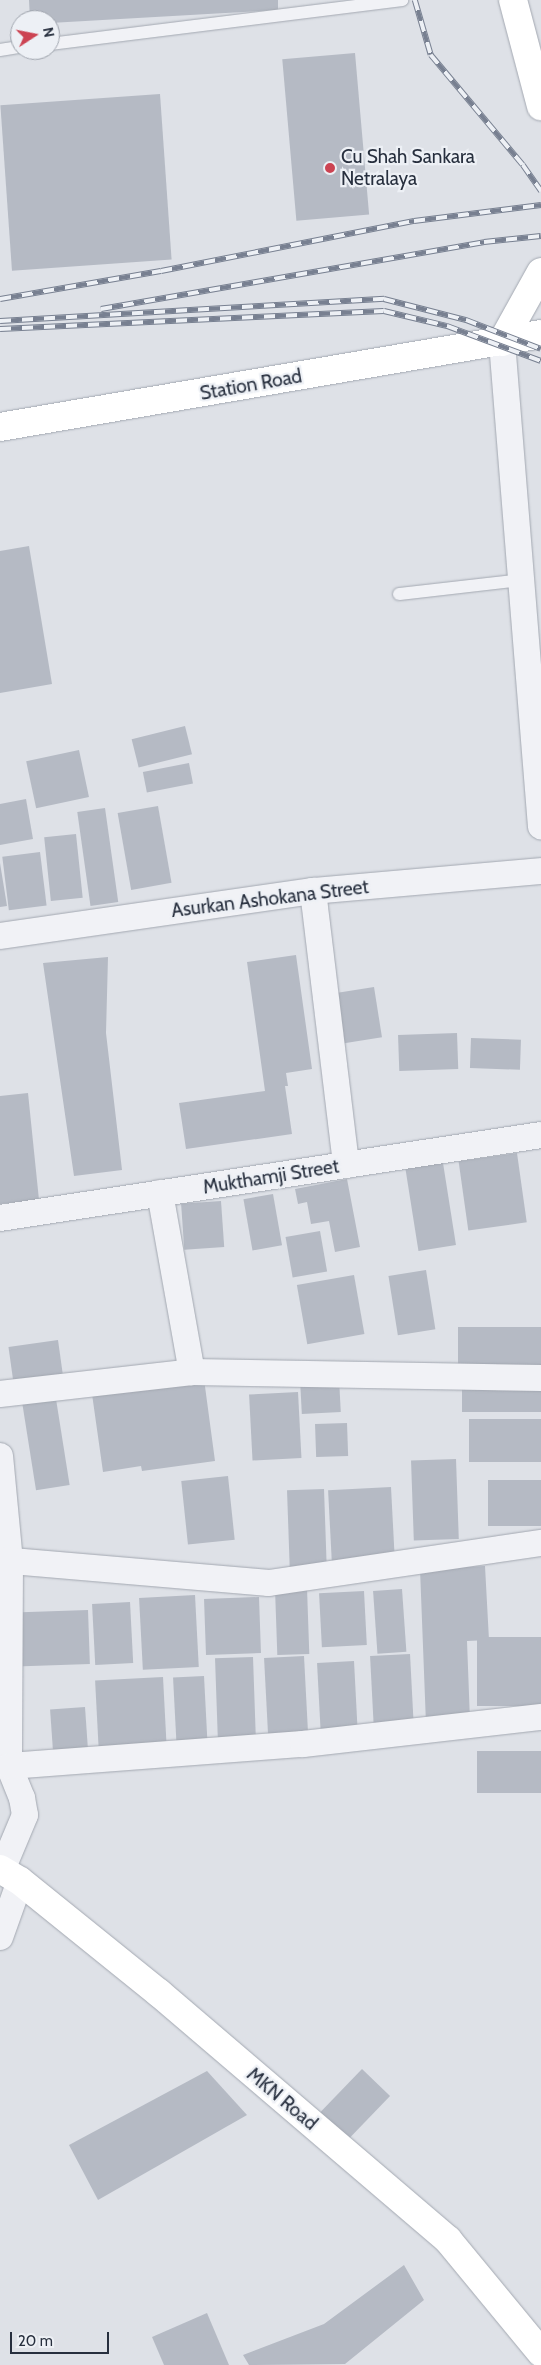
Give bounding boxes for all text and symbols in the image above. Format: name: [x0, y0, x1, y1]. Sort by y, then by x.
north arrow: [10, 10, 60, 60]
text: N: [39, 26, 59, 39]
place label: Cu Shah Sankara Netralaya: [341, 146, 475, 190]
marker: Cu Shah Sankara Netralaya: [323, 161, 337, 175]
street label: Station Road: [198, 365, 304, 405]
street label: Asurkan Ashokana Street: [170, 876, 370, 922]
street label: Mukthamji Street: [201, 1155, 341, 1199]
street label: MKN Road: [242, 2063, 322, 2135]
scale bar: [12, 2322, 111, 2354]
text: 20 m: [18, 2332, 53, 2350]

